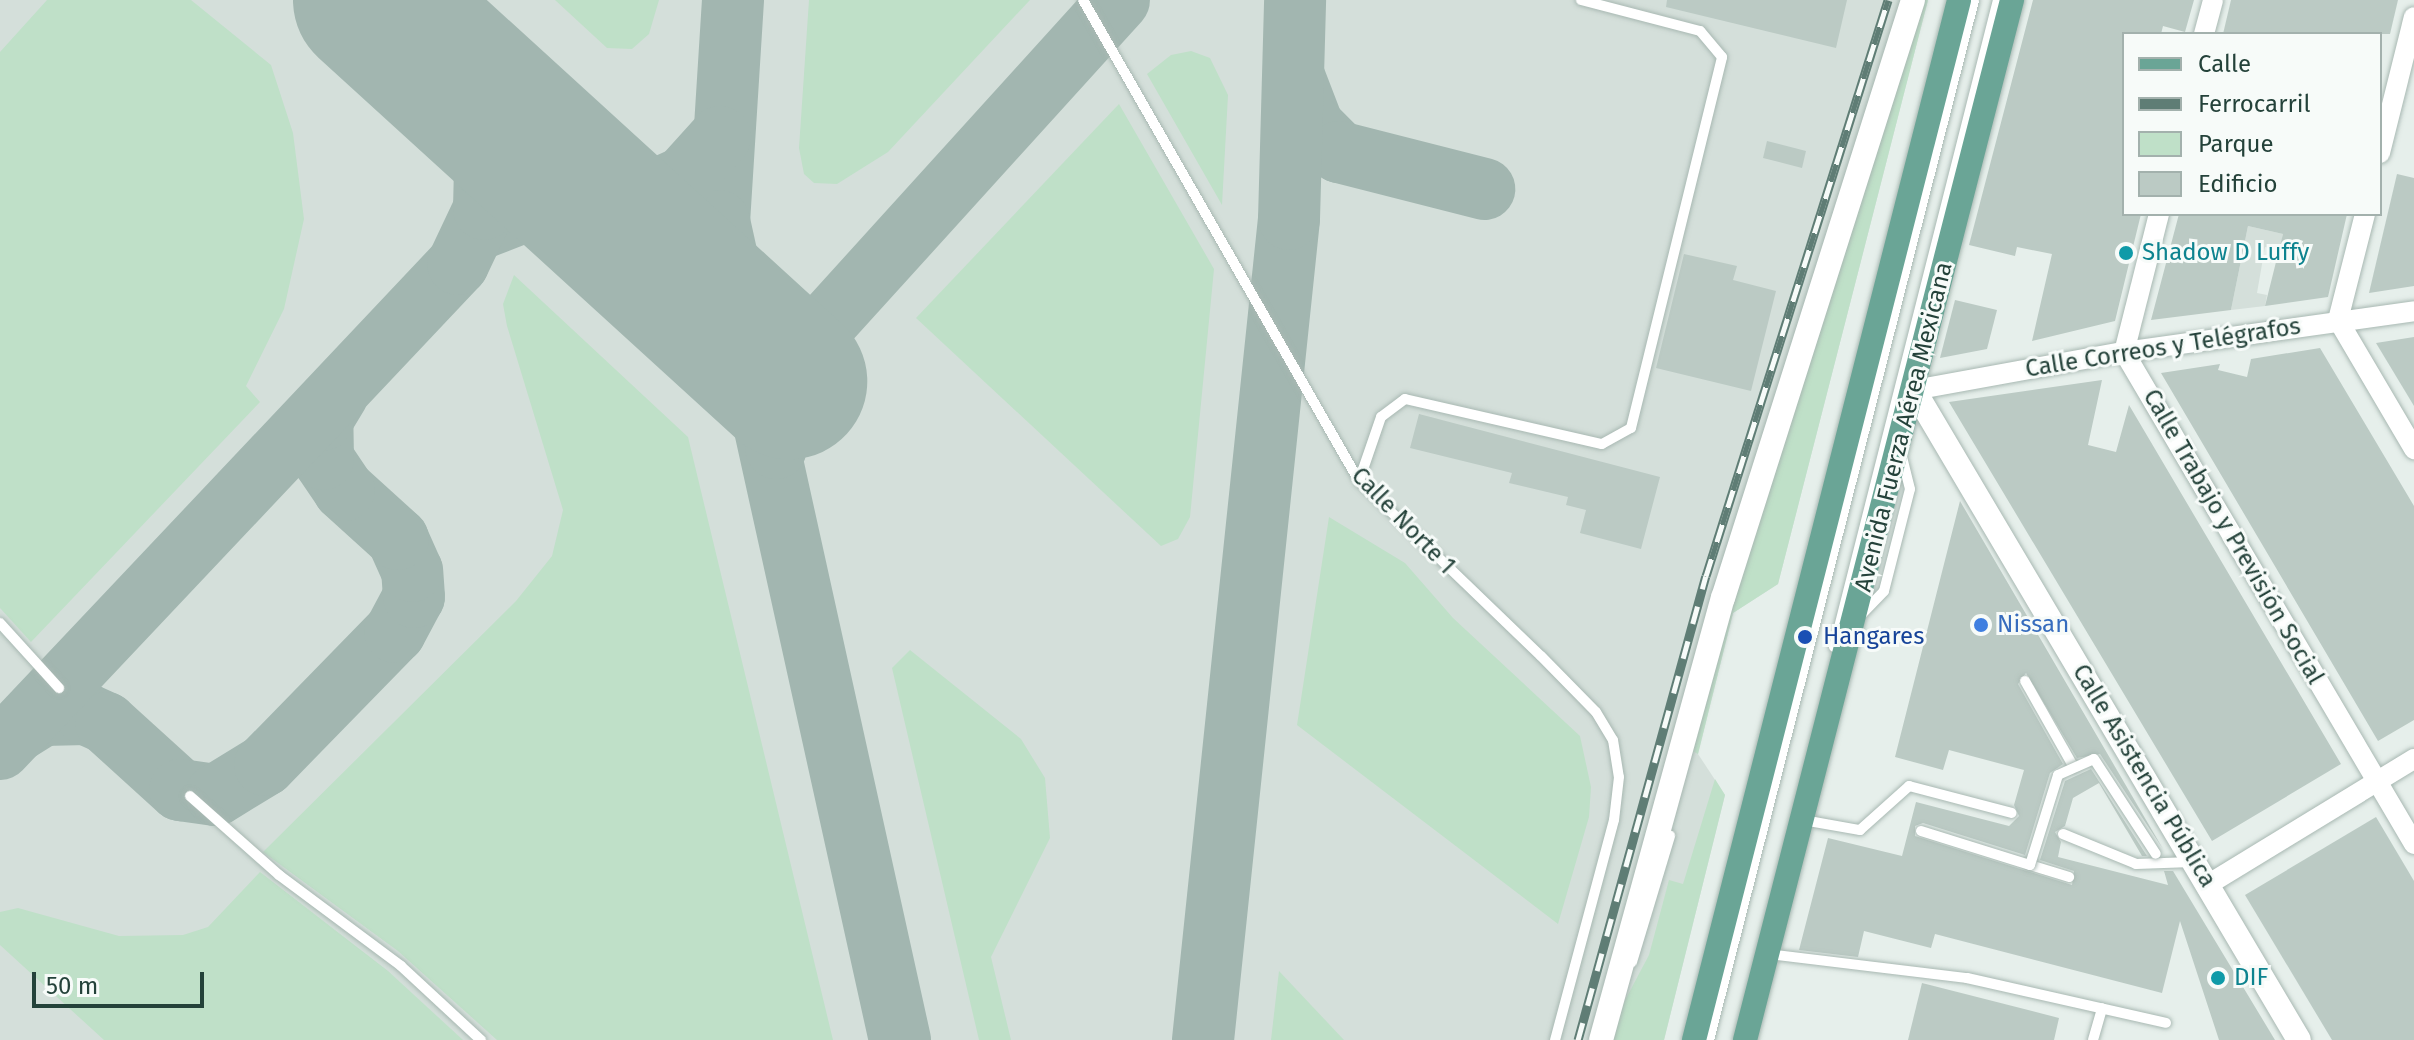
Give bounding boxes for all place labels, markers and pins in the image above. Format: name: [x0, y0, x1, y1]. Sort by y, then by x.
place label: Shadow D Luffy: [2142, 239, 2309, 267]
marker: Shadow D Luffy: [2117, 244, 2135, 262]
place label: Nissan: [1997, 611, 2069, 639]
marker: Nissan: [1972, 616, 1990, 634]
place label: Hangares: [1823, 623, 1924, 651]
marker: Hangares: [1794, 626, 1816, 648]
place label: DIF: [2234, 964, 2268, 992]
marker: DIF: [2209, 969, 2227, 987]

